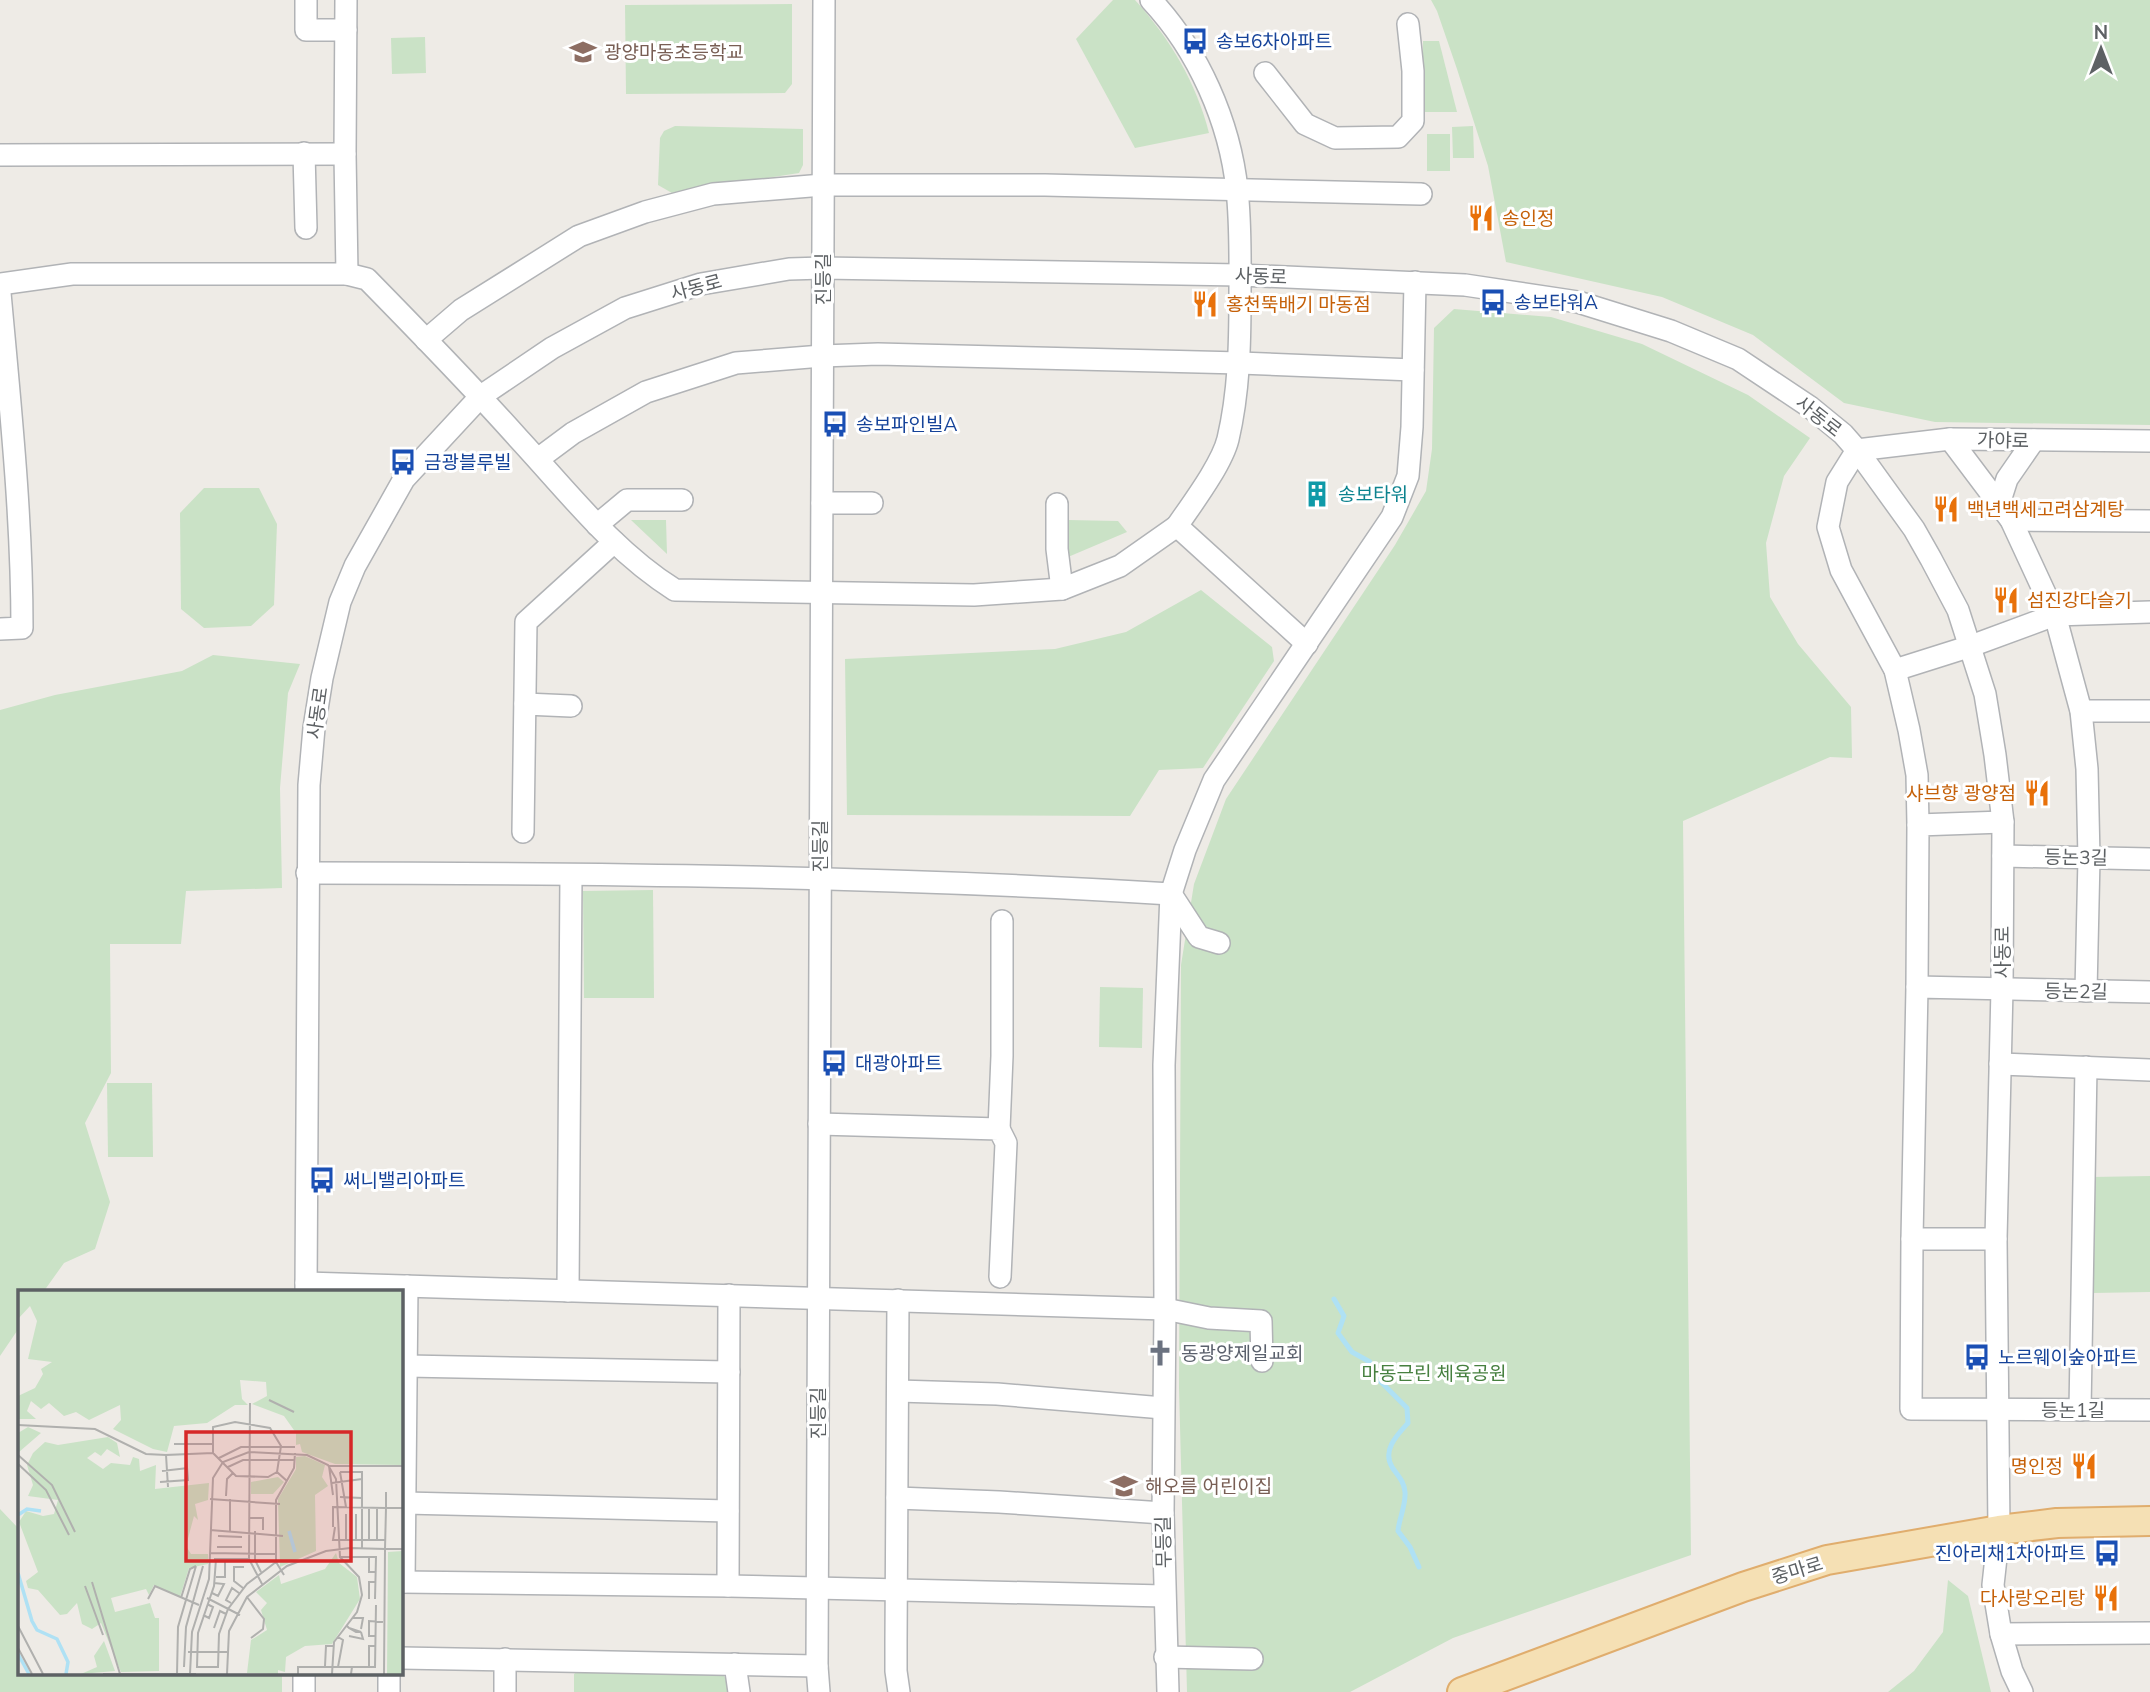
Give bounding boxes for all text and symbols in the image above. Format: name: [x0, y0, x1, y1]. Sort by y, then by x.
north arrow: [2066, 14, 2136, 84]
text: N: [2094, 20, 2108, 44]
bus stop icon: 송보6차아파트: [1180, 26, 1210, 56]
place label: 송보6차아파트: [1216, 29, 1332, 53]
school or university icon: 광양마동초등학교: [568, 37, 598, 67]
place label: 광양마동초등학교: [604, 40, 744, 64]
restaurant icon: 송인정: [1466, 203, 1496, 233]
place label: 송인정: [1502, 206, 1554, 230]
street label: 진등길: [811, 253, 835, 305]
street label: 사동로: [1234, 263, 1288, 289]
street label: 사동로: [668, 269, 724, 305]
bus stop icon: 송보타워A: [1478, 287, 1508, 317]
restaurant icon: 홍천뚝배기 마동점: [1190, 289, 1220, 319]
place label: 송보타워A: [1514, 290, 1598, 314]
place label: 홍천뚝배기 마동점: [1226, 292, 1371, 316]
street label: 사동로: [1791, 390, 1847, 442]
bus stop icon: 송보파인빌A: [820, 409, 850, 439]
place label: 송보파인빌A: [856, 412, 957, 436]
street label: 가야로: [1977, 428, 2029, 452]
bus stop icon: 금광블루빌: [388, 447, 418, 477]
place label: 금광블루빌: [424, 450, 511, 474]
building icon: 송보타워: [1302, 479, 1332, 509]
place label: 송보타워: [1338, 482, 1408, 506]
restaurant icon: 백년백세고려삼계탕: [1931, 494, 1961, 524]
place label: 백년백세고려삼계탕: [1967, 497, 2125, 521]
restaurant icon: 섬진강다슬기: [1991, 585, 2021, 615]
place label: 섬진강다슬기: [2027, 588, 2132, 612]
street label: 사동로: [301, 685, 333, 741]
restaurant icon: 샤브향 광양점: [2022, 778, 2052, 808]
place label: 샤브향 광양점: [1906, 781, 2016, 805]
street label: 진등길: [808, 820, 832, 872]
street label: 등논3길: [2044, 844, 2108, 870]
street label: 사동로: [1990, 926, 2014, 978]
street label: 등논2길: [2044, 978, 2108, 1004]
bus stop icon: 대광아파트: [819, 1048, 849, 1078]
place label: 대광아파트: [855, 1051, 942, 1075]
bus stop icon: 써니밸리아파트: [307, 1165, 337, 1195]
place label: 써니밸리아파트: [343, 1168, 465, 1192]
inset map: [18, 1290, 402, 1674]
church icon: 동광양제일교회: [1145, 1338, 1175, 1368]
place label: 동광양제일교회: [1181, 1341, 1303, 1365]
bus stop icon: 노르웨이숲아파트: [1962, 1342, 1992, 1372]
place label: 노르웨이숲아파트: [1998, 1345, 2138, 1369]
park label: 마동근린 체육공원: [1362, 1361, 1506, 1385]
street label: 진등길: [806, 1387, 830, 1439]
street label: 등논1길: [2041, 1398, 2105, 1422]
restaurant icon: 명인정: [2069, 1451, 2099, 1481]
place label: 명인정: [2011, 1454, 2063, 1478]
school or university icon: 해오름 어린이집: [1109, 1471, 1139, 1501]
place label: 해오름 어린이집: [1145, 1474, 1272, 1498]
street label: 무등길: [1151, 1516, 1175, 1568]
bus stop icon: 진아리채1차아파트: [2092, 1538, 2122, 1568]
place label: 진아리채1차아파트: [1935, 1541, 2086, 1565]
street label: 중마로: [1768, 1551, 1826, 1589]
restaurant icon: 다사랑오리탕: [2091, 1583, 2121, 1613]
place label: 다사랑오리탕: [1980, 1586, 2086, 1610]

